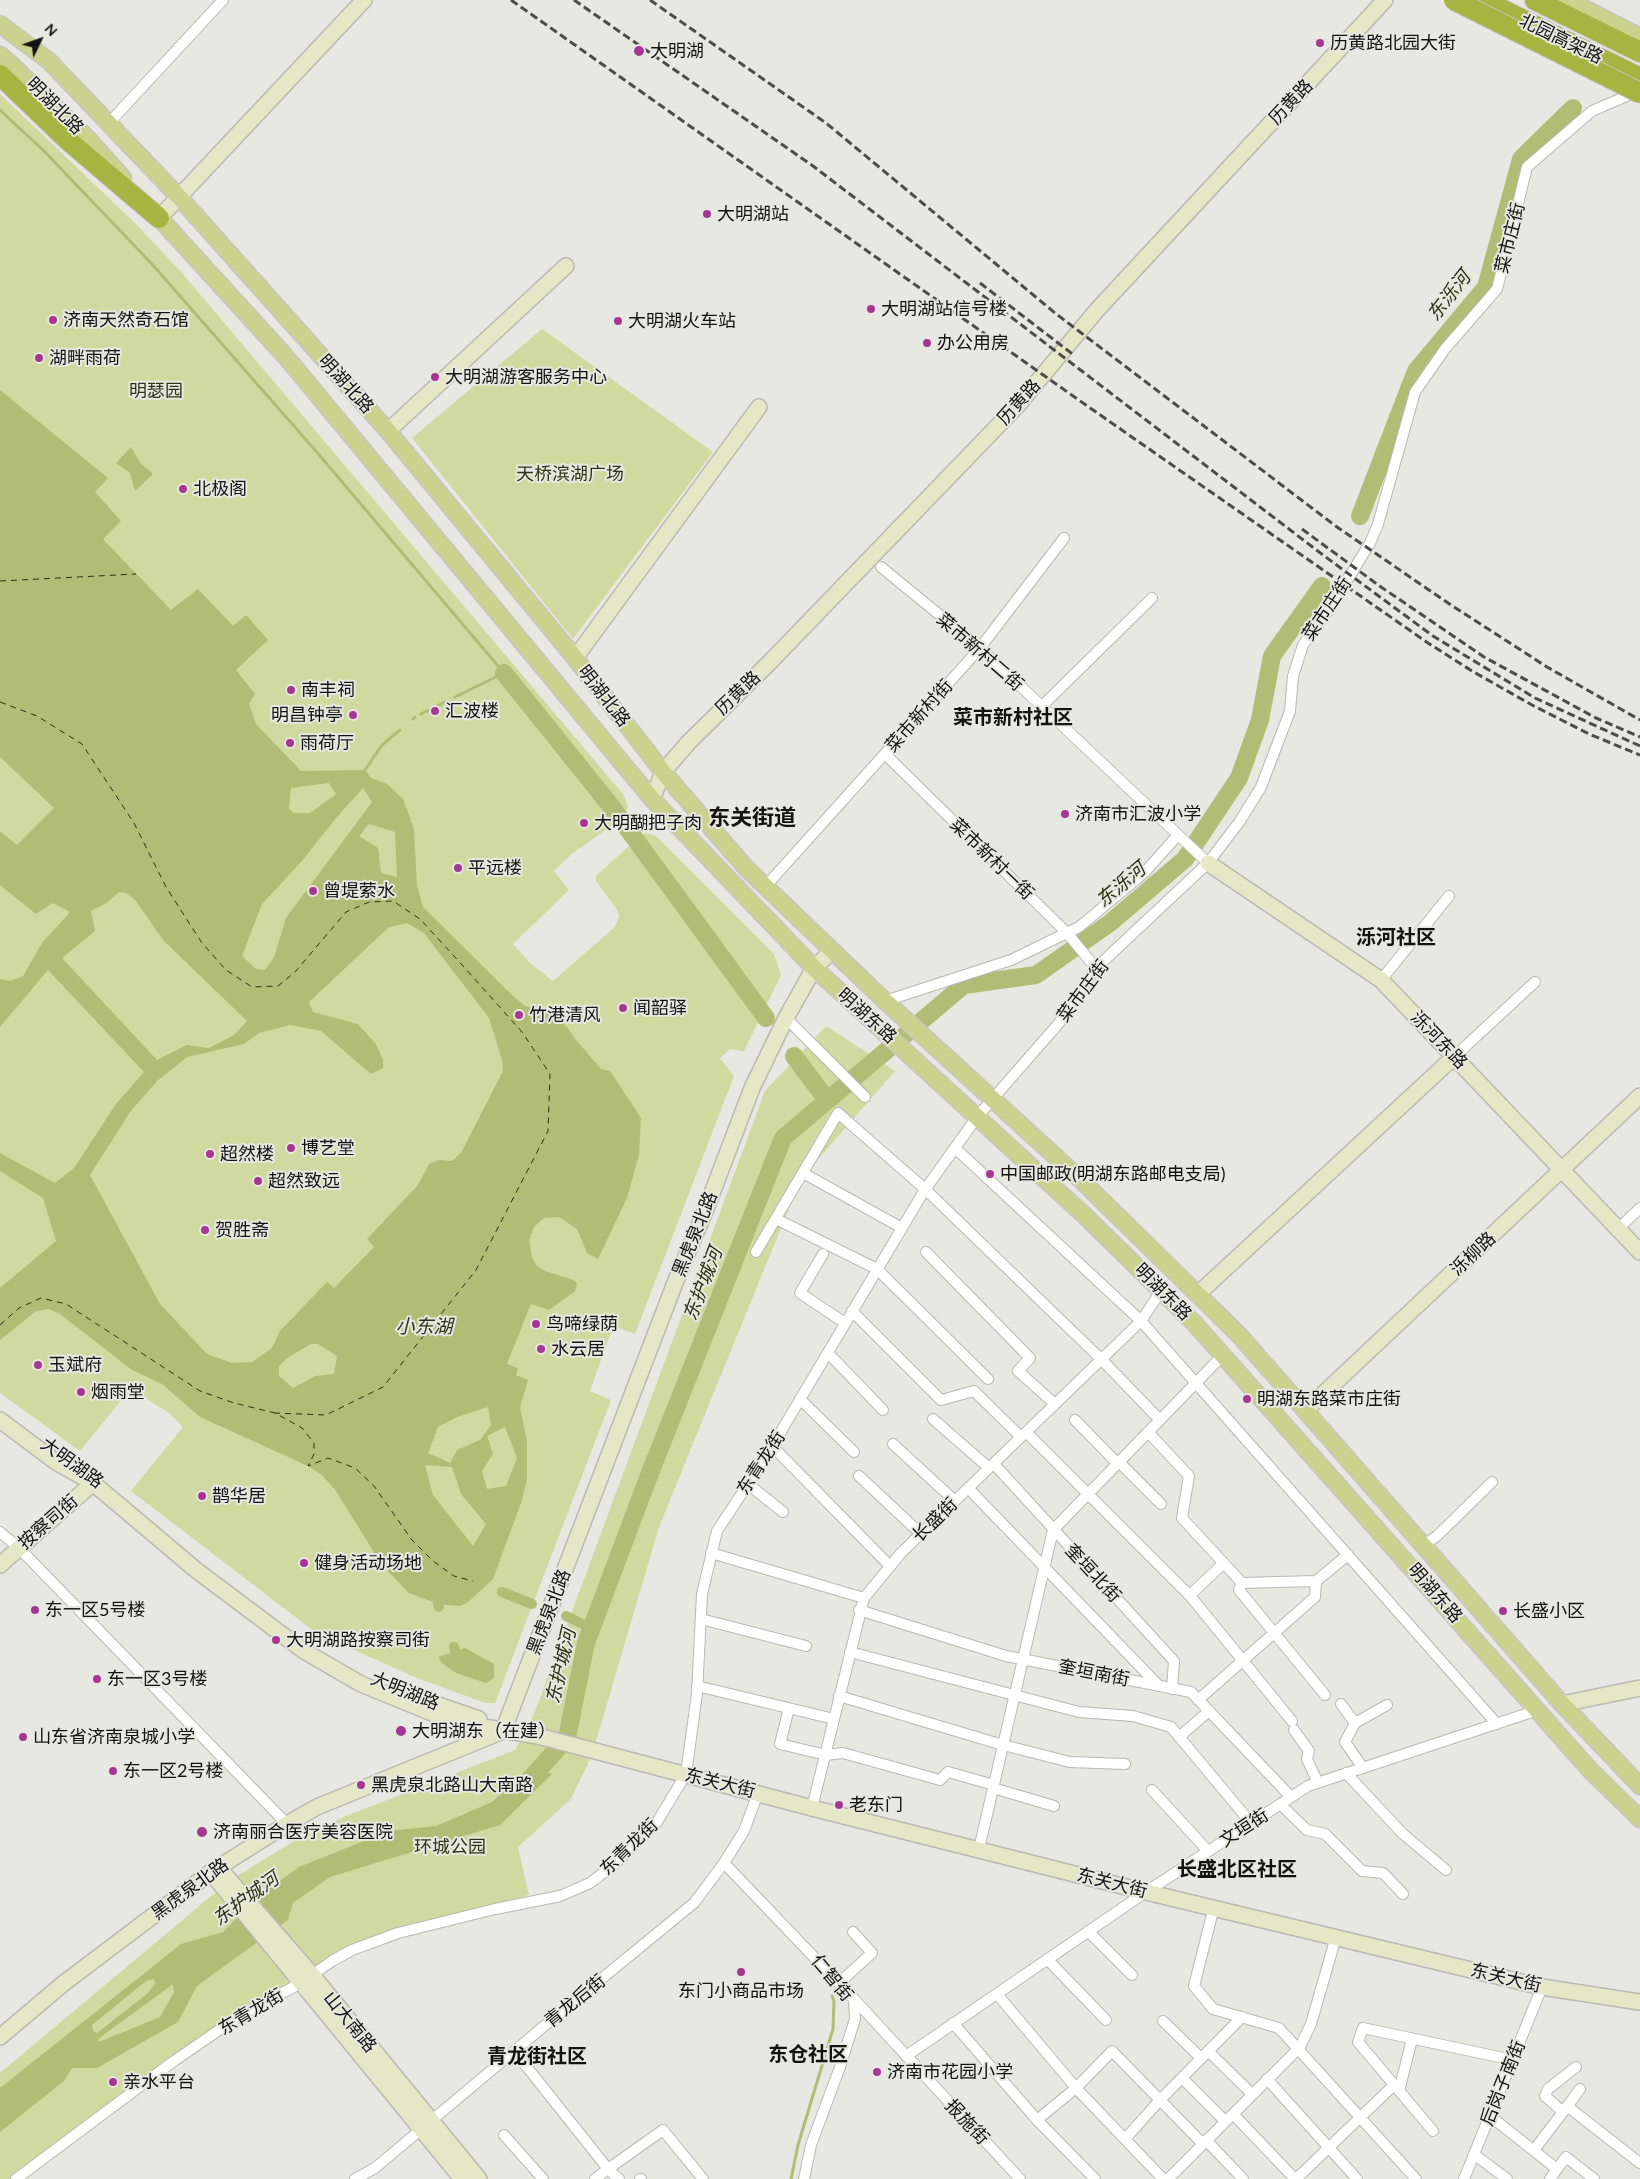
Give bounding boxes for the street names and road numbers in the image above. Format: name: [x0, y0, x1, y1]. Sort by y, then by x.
street label: 北园高架路: [1516, 10, 1606, 68]
street label: 明湖北路: [22, 73, 88, 139]
street label: 历黄路: [1265, 75, 1317, 129]
street label: 菜市庄街: [1491, 200, 1529, 276]
street label: 明湖北路: [314, 350, 378, 418]
street label: 历黄路: [993, 375, 1045, 429]
street label: 菜市庄街: [1298, 573, 1356, 645]
street label: 菜市新村二街: [932, 608, 1028, 696]
street label: 明湖北路: [573, 661, 635, 731]
street label: 历黄路: [711, 666, 765, 720]
street label: 菜市新村街: [881, 675, 957, 757]
street label: 菜市新村一街: [946, 814, 1038, 904]
street label: 菜市庄街: [1053, 956, 1113, 1026]
street label: 明湖东路: [833, 984, 901, 1048]
street label: 泺河东路: [1406, 1007, 1472, 1073]
street label: 黑虎泉北路: [668, 1188, 722, 1280]
street label: 泺柳路: [1446, 1228, 1500, 1280]
street label: 明湖东路: [1130, 1259, 1196, 1325]
street label: 东青龙街: [732, 1427, 790, 1499]
street label: 大明湖路: [37, 1433, 107, 1493]
street label: 按察司街: [14, 1490, 82, 1554]
street label: 长盛街: [908, 1493, 962, 1547]
street label: 奎垣北街: [1061, 1539, 1125, 1607]
street label: 明湖东路: [1403, 1559, 1467, 1627]
street label: 黑虎泉北路: [523, 1566, 575, 1658]
street label: 奎垣南街: [1057, 1656, 1131, 1690]
street label: 大明湖路: [368, 1668, 442, 1714]
street label: 东关大街: [682, 1764, 758, 1802]
street label: 文垣街: [1215, 1804, 1273, 1852]
street label: 东青龙街: [596, 1814, 662, 1880]
street label: 黑虎泉北路: [147, 1854, 233, 1924]
street label: 东关大街: [1074, 1864, 1150, 1902]
street label: 仁智街: [806, 1950, 858, 2006]
street label: 东关大街: [1468, 1959, 1544, 1997]
street label: 青龙后街: [540, 1970, 610, 2032]
street label: 东青龙街: [215, 1984, 287, 2040]
street label: 山大南路: [319, 1987, 381, 2057]
street label: 后岗子南街: [1476, 2037, 1530, 2129]
street label: 报施街: [941, 2095, 993, 2149]

